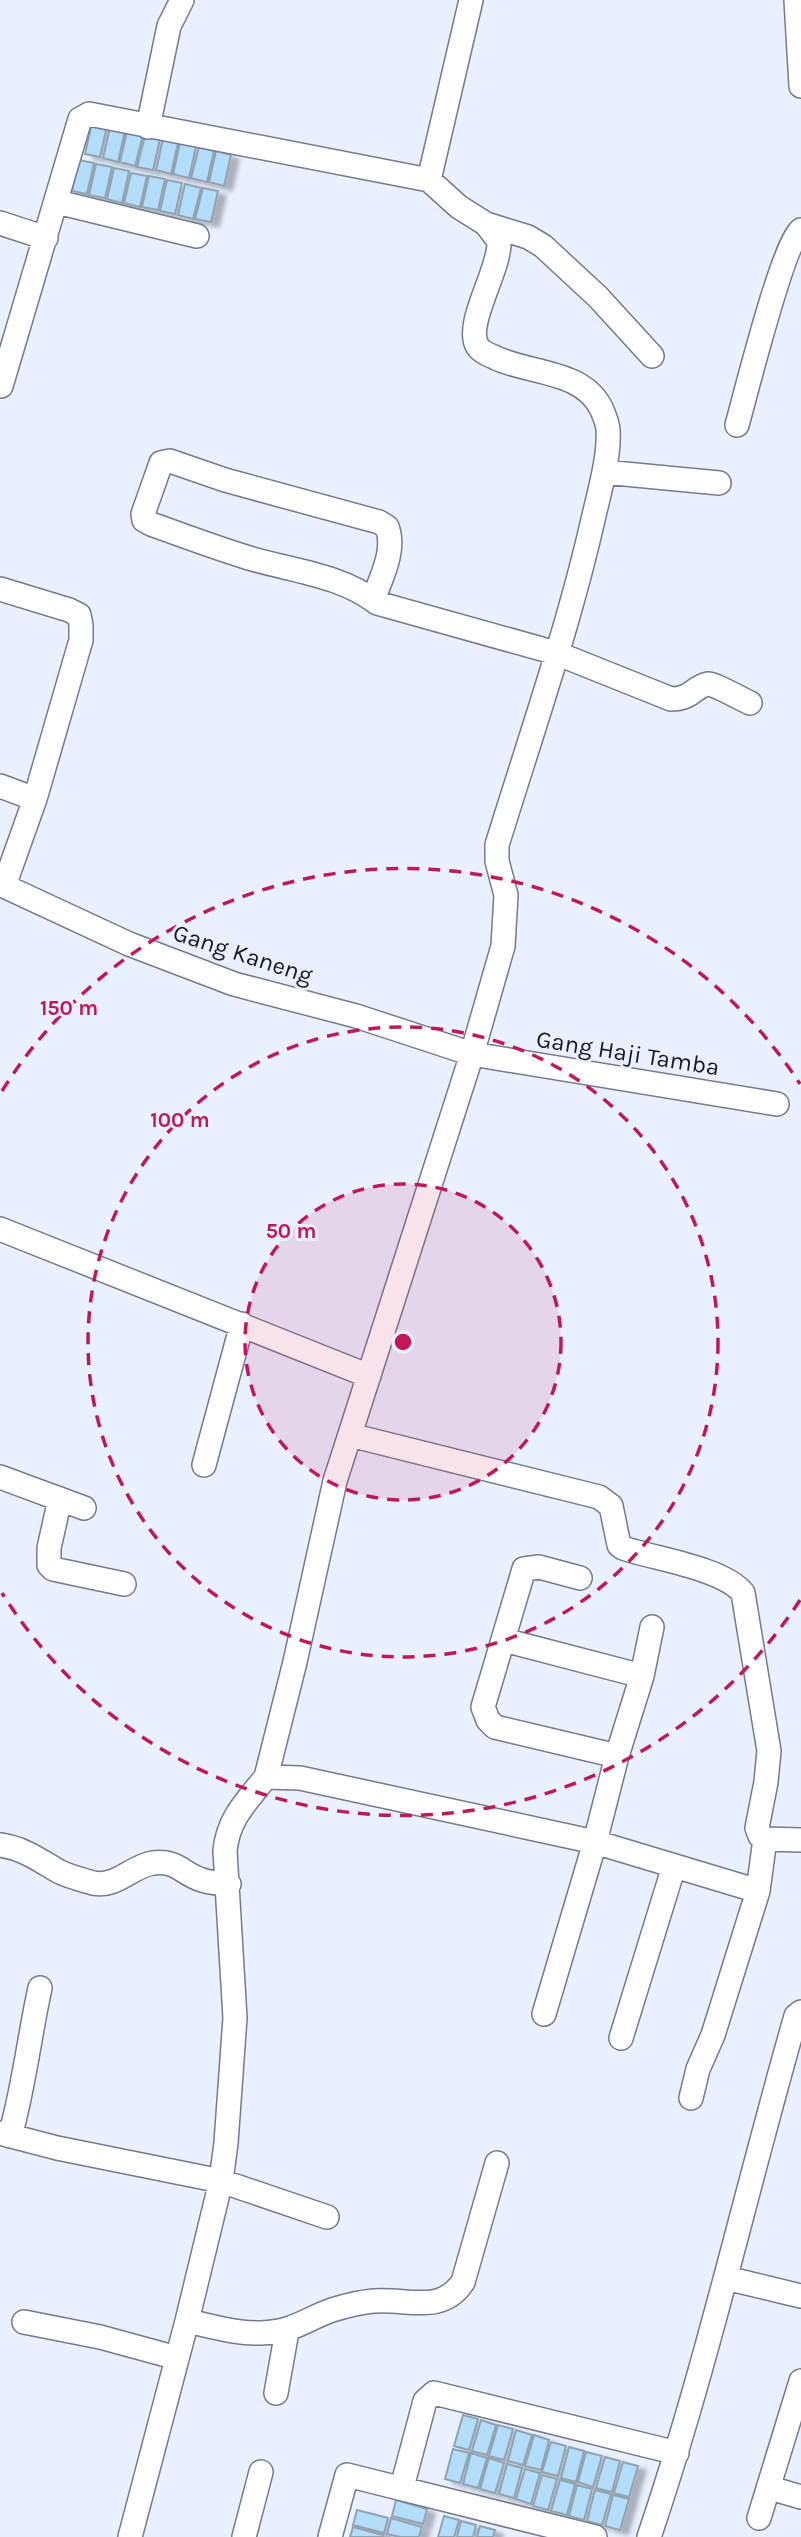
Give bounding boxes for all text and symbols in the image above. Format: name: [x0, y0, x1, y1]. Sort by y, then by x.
street label: Gang Kaneng: [170, 918, 317, 990]
text: 150 m: [40, 996, 98, 1020]
street label: Gang Haji Tamba: [534, 1025, 722, 1081]
text: 100 m: [150, 1108, 210, 1132]
text: 50 m: [266, 1219, 316, 1243]
centre of rings: [391, 1330, 415, 1354]

